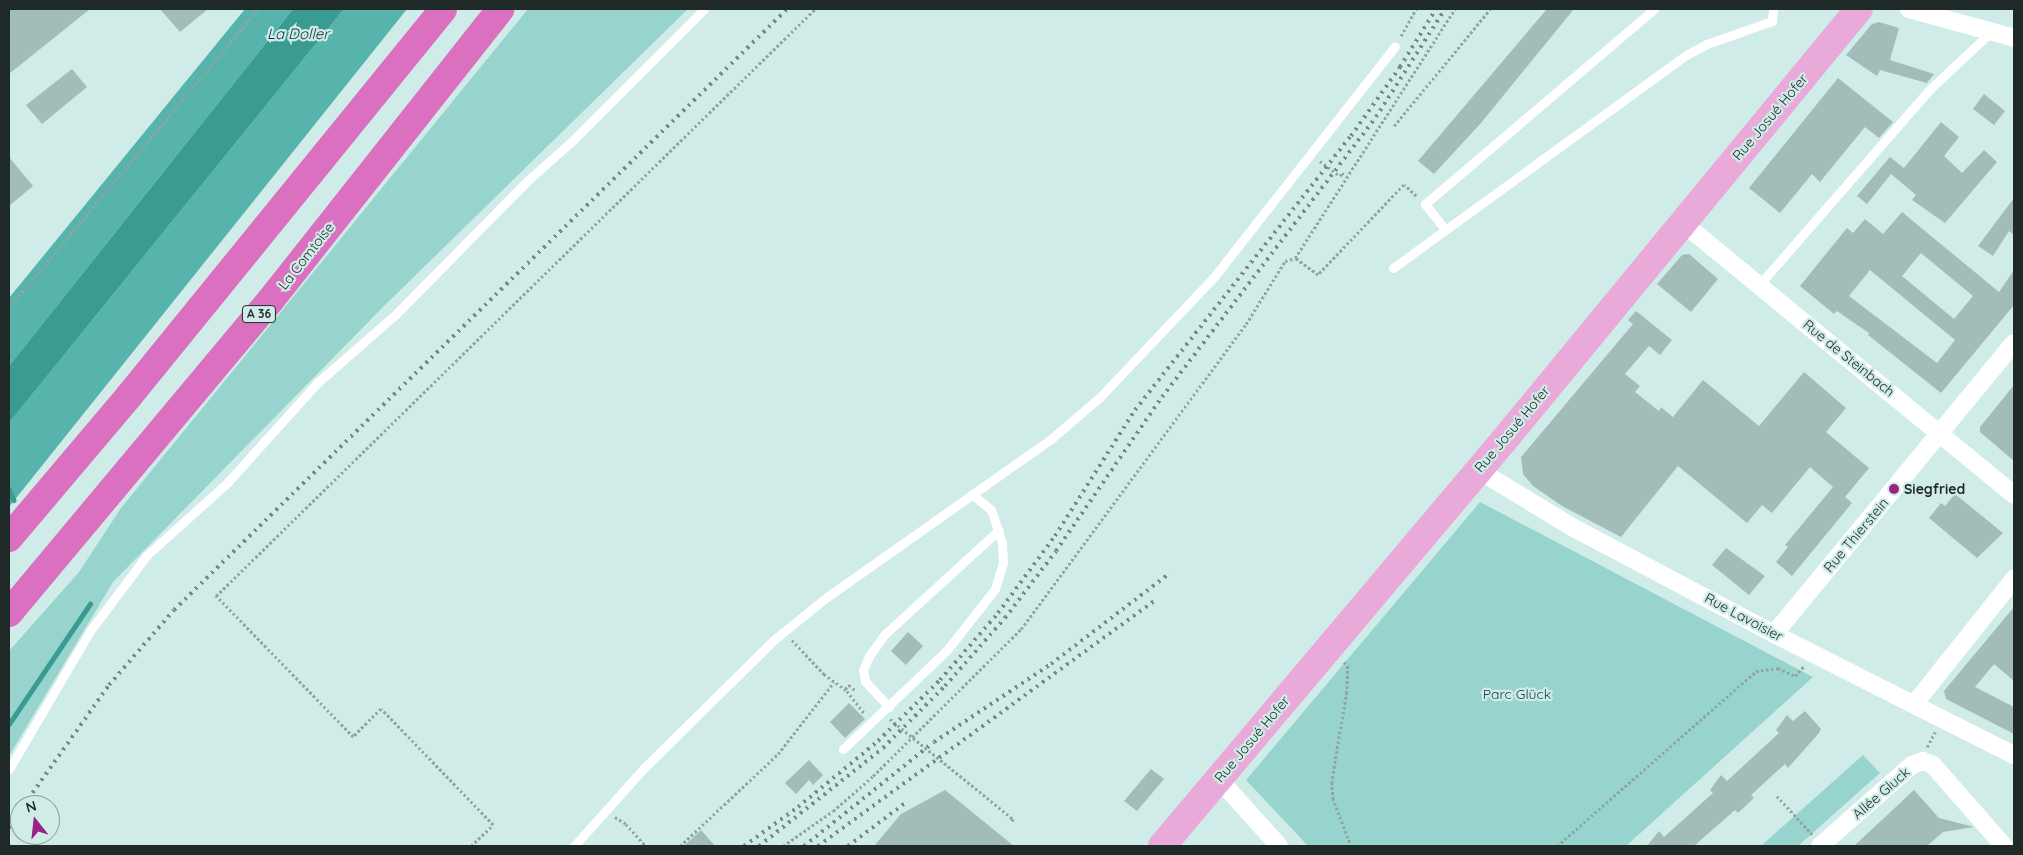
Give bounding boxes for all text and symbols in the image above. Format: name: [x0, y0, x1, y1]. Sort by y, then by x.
water label: La Doller: [267, 25, 329, 43]
street label: Rue Josué Hofer: [1729, 70, 1811, 164]
street label: La Comtoise: [275, 219, 337, 293]
road number: A 36: [242, 304, 276, 324]
street label: Rue de Steinbach: [1800, 316, 1898, 400]
street label: Rue Josué Hofer: [1471, 382, 1553, 476]
place label: Siegfried: [1904, 481, 1965, 497]
marker: Siegfried: [1888, 483, 1900, 495]
street label: Rue Thierstein: [1820, 494, 1892, 576]
street label: Rue Lavoisier: [1702, 589, 1786, 645]
park label: Parc Glück: [1483, 686, 1551, 702]
street label: Rue Josué Hofer: [1211, 692, 1293, 786]
street label: Allée Gluck: [1849, 764, 1913, 822]
north arrow: [10, 795, 60, 845]
text: N: [24, 796, 39, 817]

